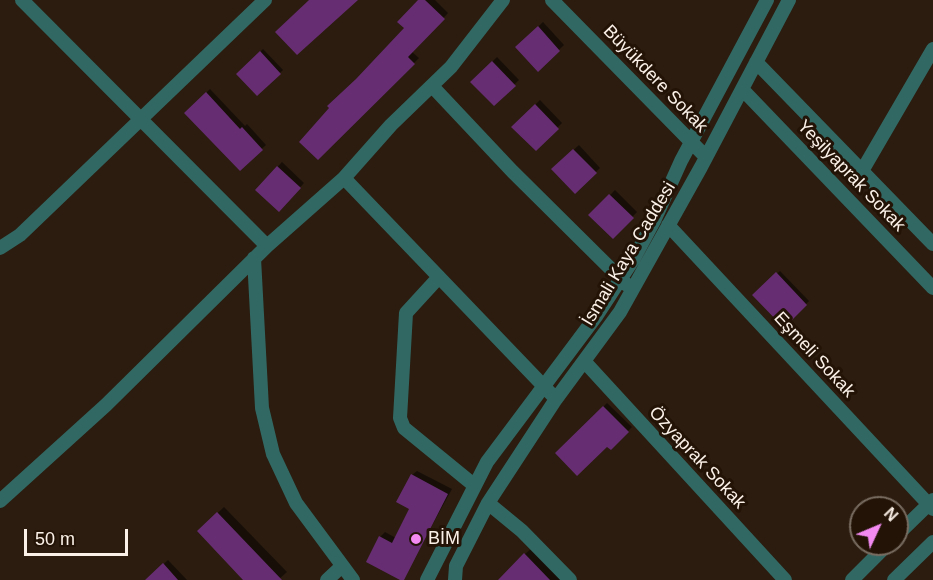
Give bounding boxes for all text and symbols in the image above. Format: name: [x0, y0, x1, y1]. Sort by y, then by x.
street label: Büyükdere Sokak: [598, 21, 712, 137]
street label: Yeşilyaprak Sokak: [792, 116, 910, 236]
street label: İsmali Kaya Caddesi: [577, 178, 681, 330]
street label: Eşmeli Sokak: [769, 308, 859, 402]
street label: Özyaprak Sokak: [644, 402, 750, 514]
north arrow: [849, 496, 909, 556]
text: N: [881, 504, 901, 525]
scale bar: [27, 517, 130, 555]
place label: BİM: [428, 528, 460, 550]
text: 50 m: [35, 529, 75, 549]
marker: BİM: [409, 532, 423, 546]

